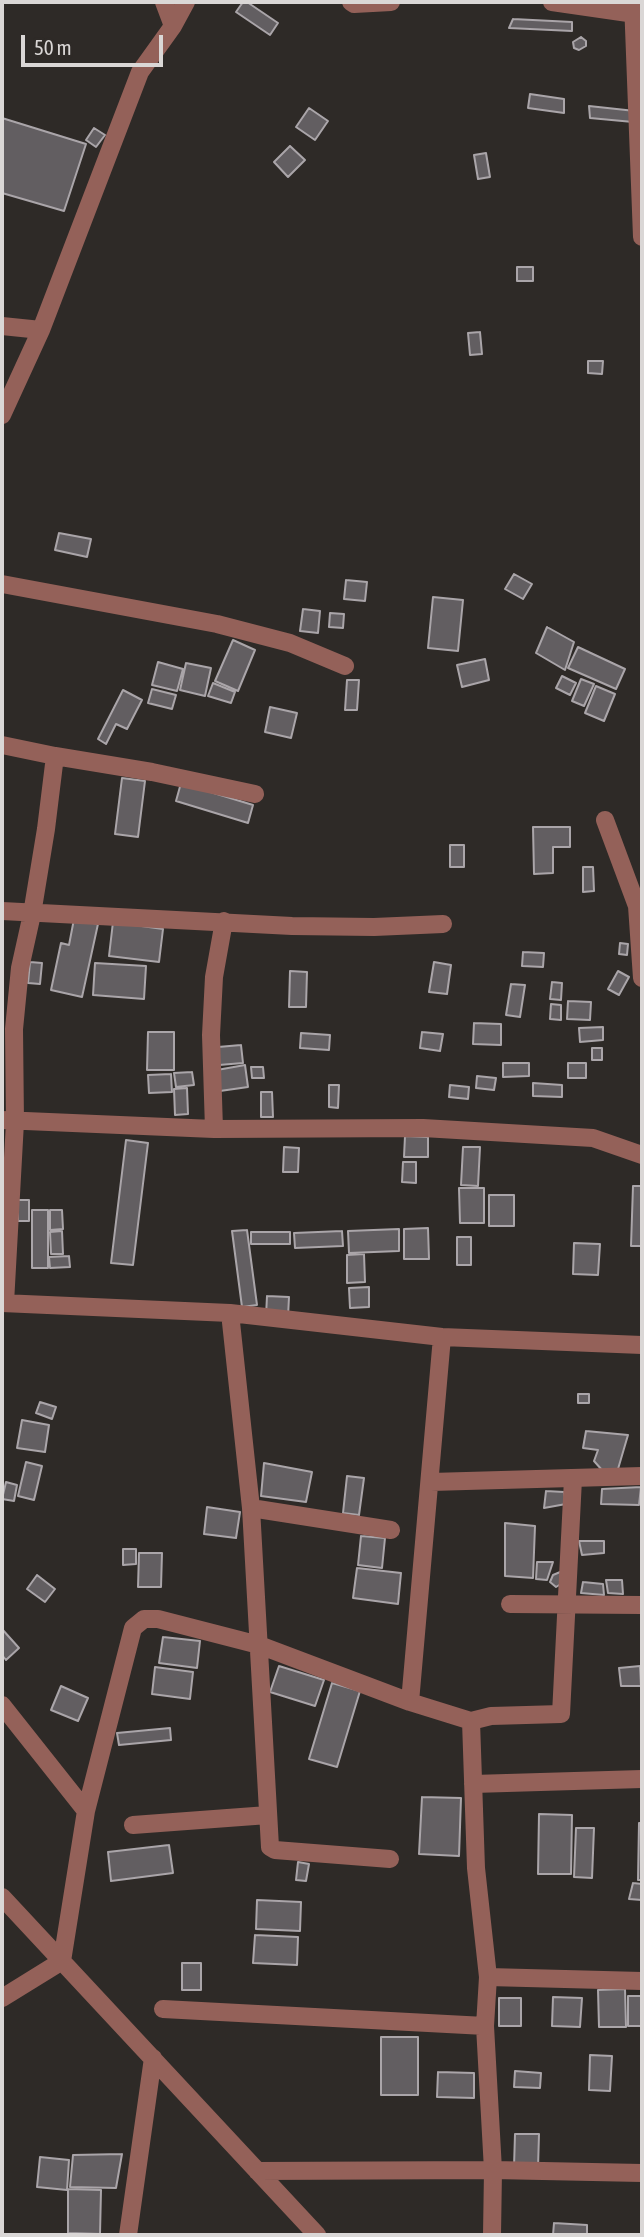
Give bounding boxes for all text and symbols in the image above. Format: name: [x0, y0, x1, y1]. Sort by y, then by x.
scale bar: [24, 21, 166, 65]
text: 50 m: [34, 35, 72, 59]

